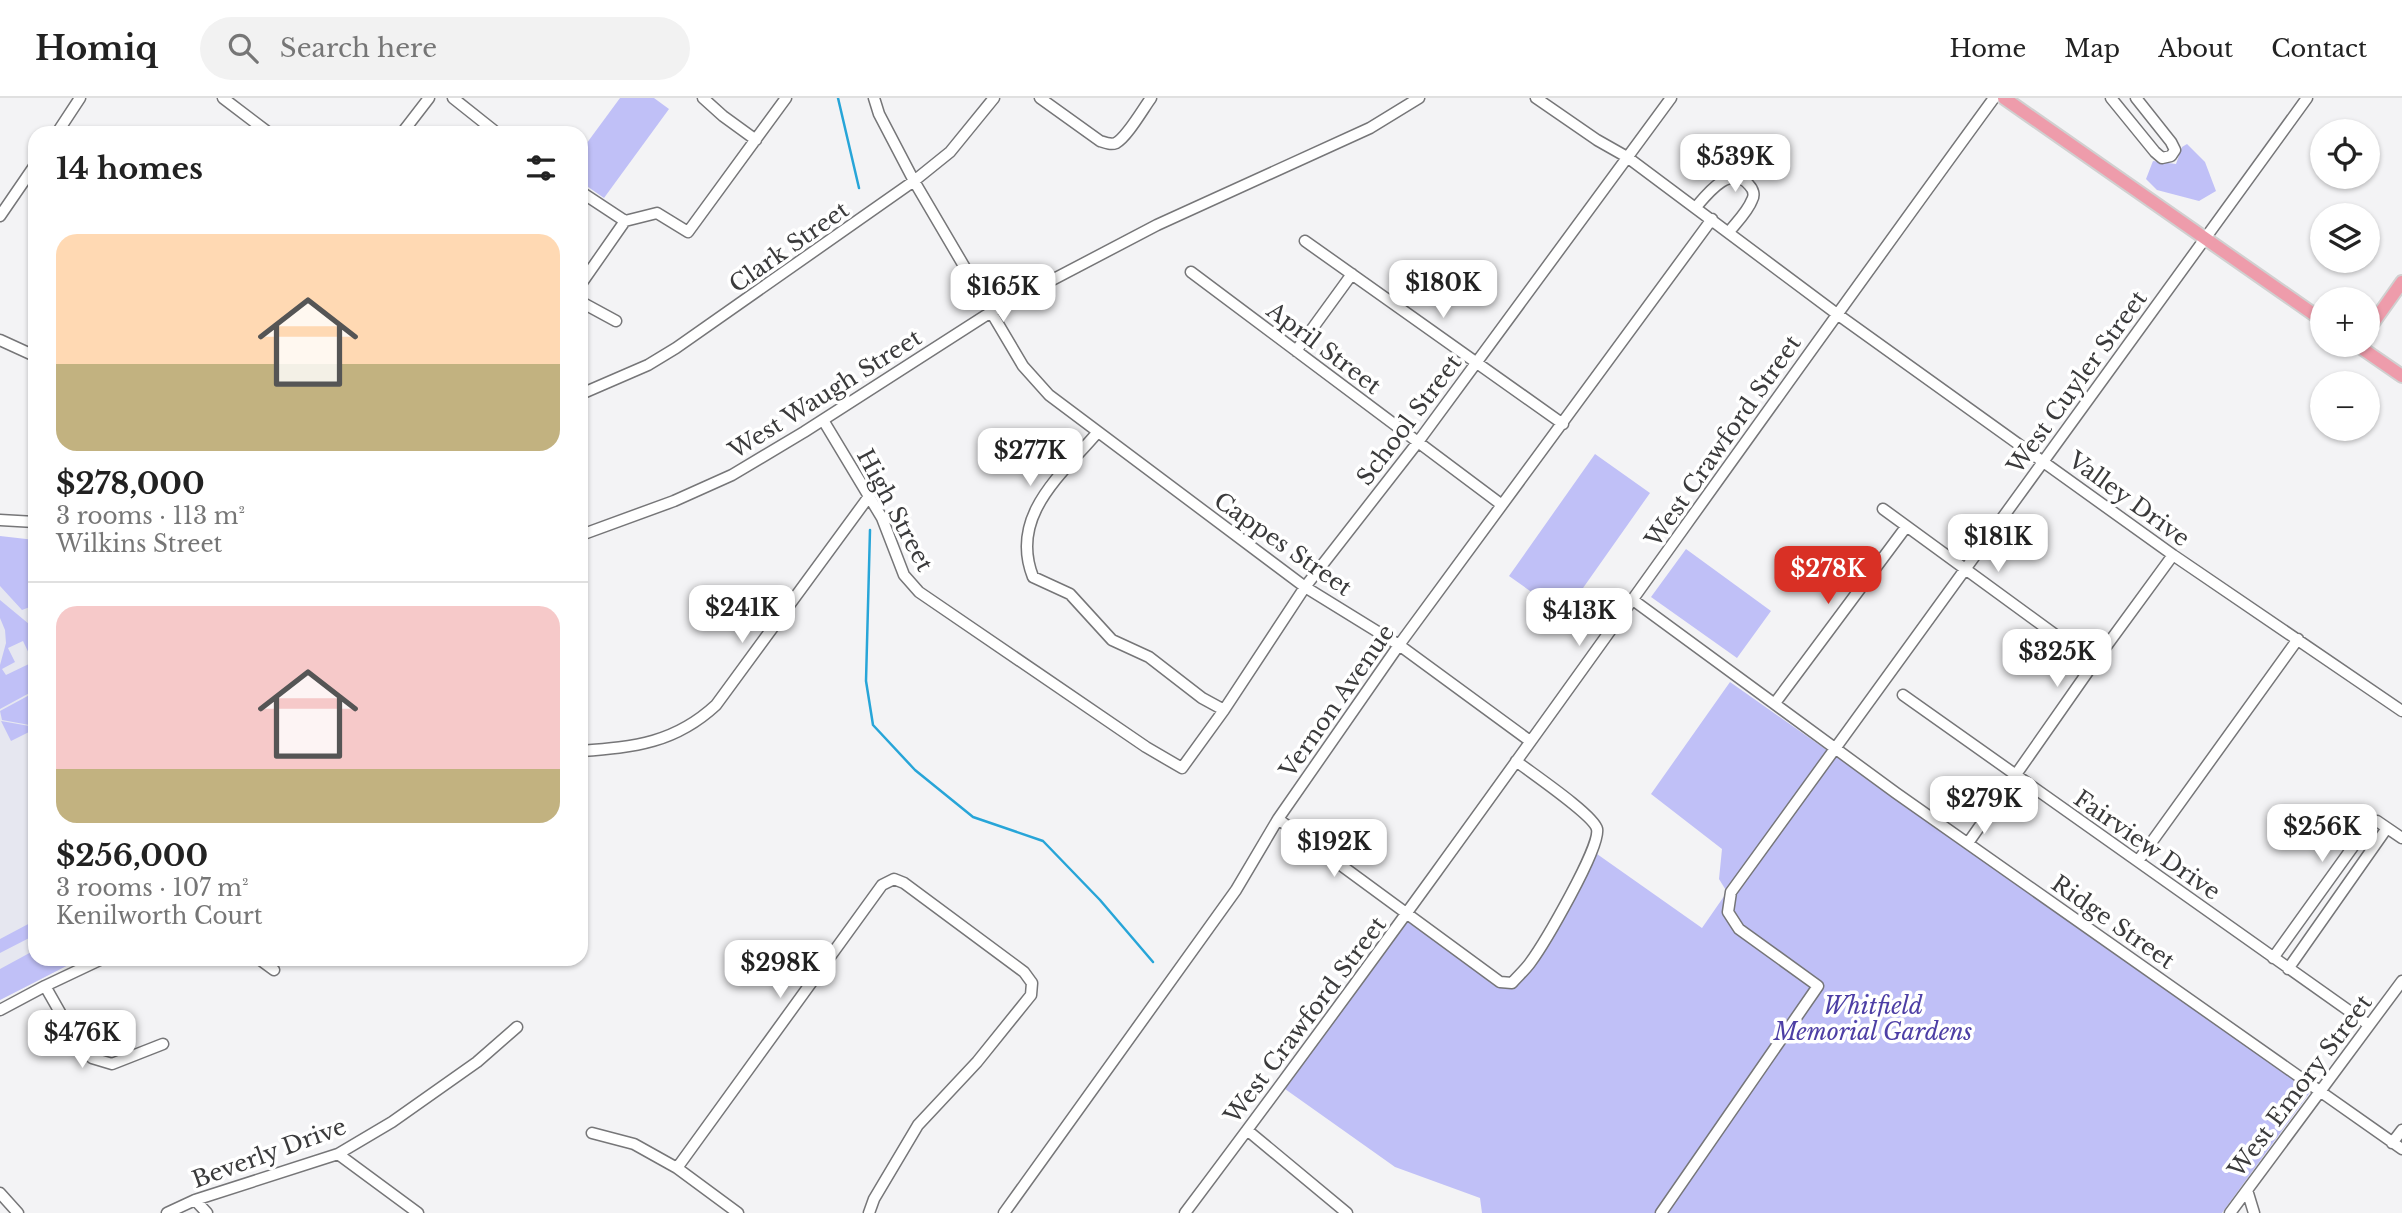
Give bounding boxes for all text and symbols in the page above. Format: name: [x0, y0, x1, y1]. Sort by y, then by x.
search box: [200, 17, 690, 80]
text: Homiq: [35, 28, 158, 69]
icon: search: [224, 29, 262, 67]
text: Search here: [280, 32, 437, 64]
text: Home: [1950, 34, 2026, 63]
text: Map: [2064, 34, 2120, 63]
text: About: [2158, 34, 2233, 63]
text: Contact: [2271, 34, 2367, 63]
map controls: [2310, 119, 2380, 441]
button: locate: [2310, 119, 2380, 189]
pin: $539K: [1686, 134, 1784, 194]
text: $539K: [1696, 143, 1774, 171]
icon: filters: [522, 149, 560, 187]
text: 14 homes: [56, 150, 203, 187]
street label: Clark Street: [724, 195, 854, 298]
button: layers: [2310, 203, 2380, 273]
pin: $180K: [1394, 260, 1492, 320]
pin: $165K: [954, 264, 1052, 324]
text: $180K: [1405, 269, 1481, 297]
text: $165K: [967, 273, 1039, 301]
icon: home: [245, 279, 371, 405]
street label: West Cuyler Street: [2001, 285, 2153, 480]
button: +: [2310, 287, 2380, 357]
street label: April Street: [1261, 295, 1387, 400]
street label: West Waugh Street: [723, 323, 927, 465]
street label: West Crawford Street: [1639, 330, 1807, 553]
street label: School Street: [1351, 349, 1467, 491]
button: −: [2310, 371, 2380, 441]
pin: $277K: [981, 428, 1079, 488]
text: $277K: [994, 437, 1066, 465]
street label: High Street: [851, 444, 939, 576]
street label: Valley Drive: [2062, 445, 2195, 552]
text: $278,000: [56, 465, 205, 502]
street label: Cappes Street: [1209, 486, 1358, 602]
text: 3 rooms · 113 m²: [56, 502, 245, 530]
pin: $181K: [1949, 514, 2047, 574]
text: $181K: [1964, 523, 2032, 551]
text: Wilkins Street: [56, 530, 222, 558]
pin: $278K: [1779, 546, 1877, 606]
text: $278K: [1790, 555, 1866, 583]
pin: $241K: [693, 586, 791, 645]
pin: $413K: [1530, 588, 1628, 648]
text: $241K: [705, 594, 779, 622]
text: $413K: [1542, 597, 1616, 625]
street label: Vernon Avenue: [1273, 619, 1400, 784]
pin: $325K: [2008, 630, 2106, 689]
text: $325K: [2018, 638, 2096, 666]
icon: home: [245, 651, 371, 777]
pin: $279K: [1935, 776, 2033, 836]
street label: Fairview Drive: [2068, 784, 2226, 906]
text: $279K: [1946, 785, 2022, 813]
pin: $256K: [2273, 804, 2371, 864]
text: $256K: [2283, 813, 2361, 841]
pin: $192K: [1285, 820, 1383, 879]
text: $192K: [1297, 828, 1371, 856]
text: $256,000: [56, 837, 208, 874]
street label: Ridge Street: [2046, 869, 2180, 975]
text: 3 rooms · 107 m²: [56, 874, 249, 902]
text: Kenilworth Court: [56, 902, 263, 930]
street label: West Crawford Street: [1217, 911, 1392, 1130]
pin: $298K: [731, 940, 829, 1000]
text: $298K: [741, 949, 819, 977]
street label: West Emory Street: [2222, 989, 2378, 1184]
park label: Whitfield Memorial Gardens: [1773, 992, 1973, 1046]
pin: $476K: [33, 1010, 131, 1070]
text: $476K: [44, 1019, 120, 1047]
street label: Beverly Drive: [188, 1112, 350, 1194]

